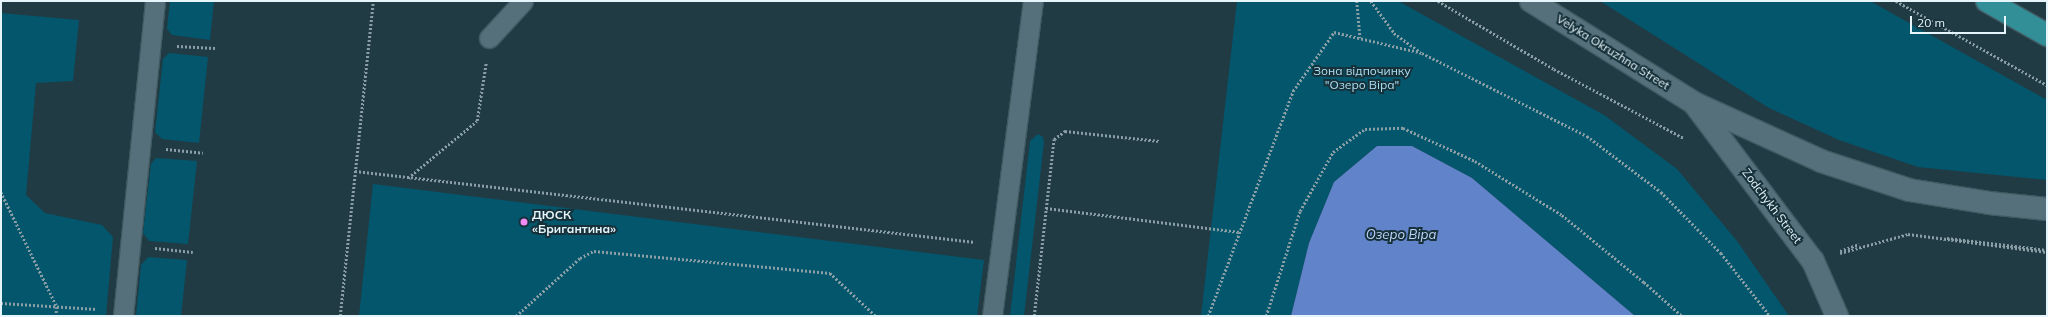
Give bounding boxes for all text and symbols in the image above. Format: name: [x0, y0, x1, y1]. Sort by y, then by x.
scale bar: [1912, 8, 2008, 34]
street label: Velyka Okruzhna Street: [1554, 11, 1672, 93]
text: 20 m: [1917, 15, 1945, 30]
park label: Зона відпочинку "Озеро Віра": [1313, 64, 1411, 92]
street label: Zodchykh Street: [1739, 166, 1805, 246]
place label: ДЮСК «Бригантина»: [532, 208, 616, 236]
marker: ДЮСК «Бригантина»: [519, 217, 529, 227]
water label: Озеро Віра: [1366, 226, 1436, 242]

